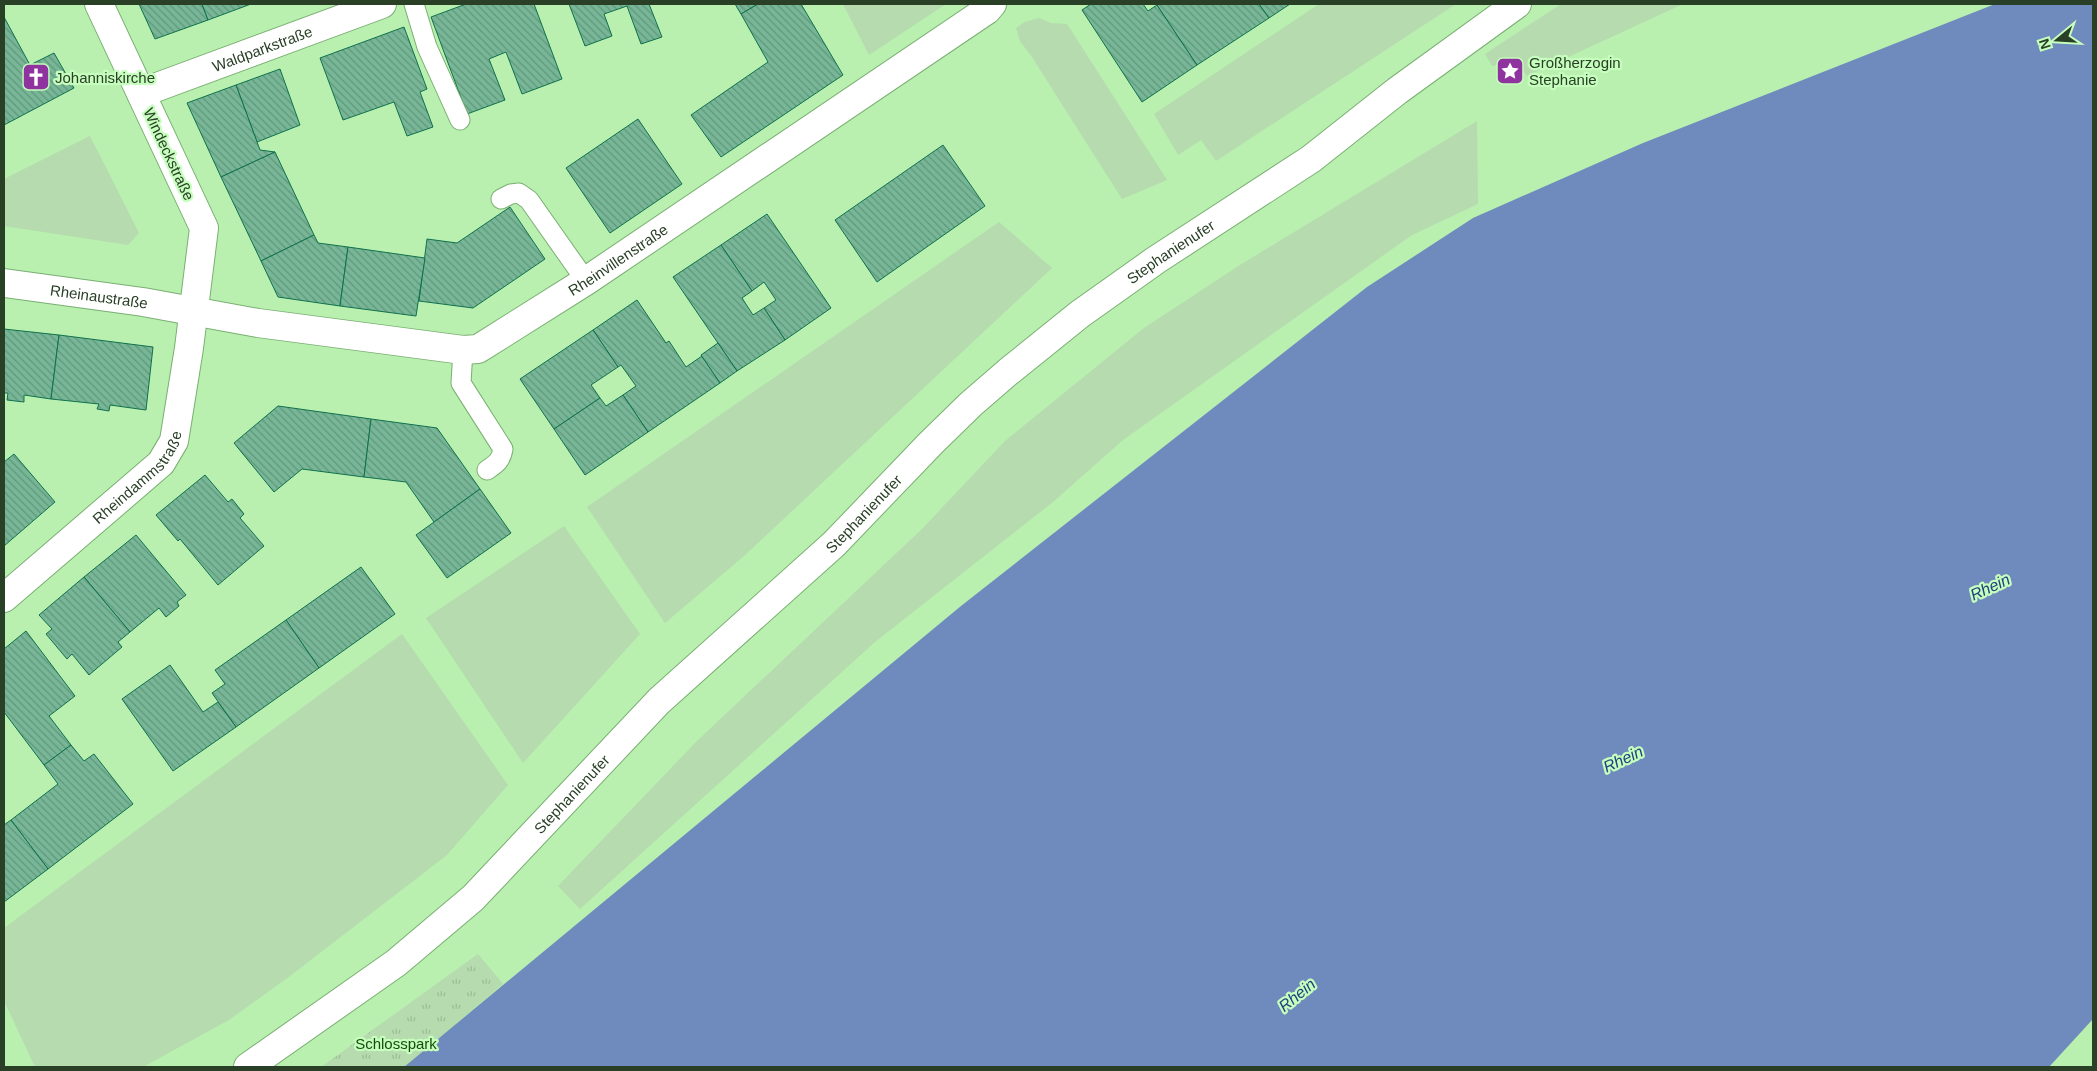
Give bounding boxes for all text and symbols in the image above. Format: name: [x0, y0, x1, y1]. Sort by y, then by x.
north arrow: [2032, 15, 2082, 65]
street label: Waldparkstraße: [210, 22, 314, 75]
text: N: [2035, 37, 2054, 51]
place label: Großherzogin Stephanie: [1529, 54, 1621, 88]
place icon: Großherzogin Stephanie: [1495, 56, 1525, 86]
church icon: Johanniskirche: [21, 62, 51, 92]
place label: Johanniskirche: [55, 69, 155, 86]
street label: Windeckstraße: [140, 105, 198, 203]
street label: Stephanienufer: [1123, 216, 1217, 287]
street label: Rheinvillenstraße: [565, 220, 671, 299]
street label: Rheinaustraße: [49, 281, 149, 311]
street label: Rheindammstraße: [89, 430, 184, 527]
street label: Stephanienufer: [822, 471, 905, 556]
water label: Rhein: [1967, 570, 2013, 604]
water label: Rhein: [1600, 742, 1646, 776]
street label: Stephanienufer: [530, 751, 613, 837]
water label: Rhein: [1275, 975, 1319, 1015]
park label: Schlosspark: [355, 1035, 437, 1052]

